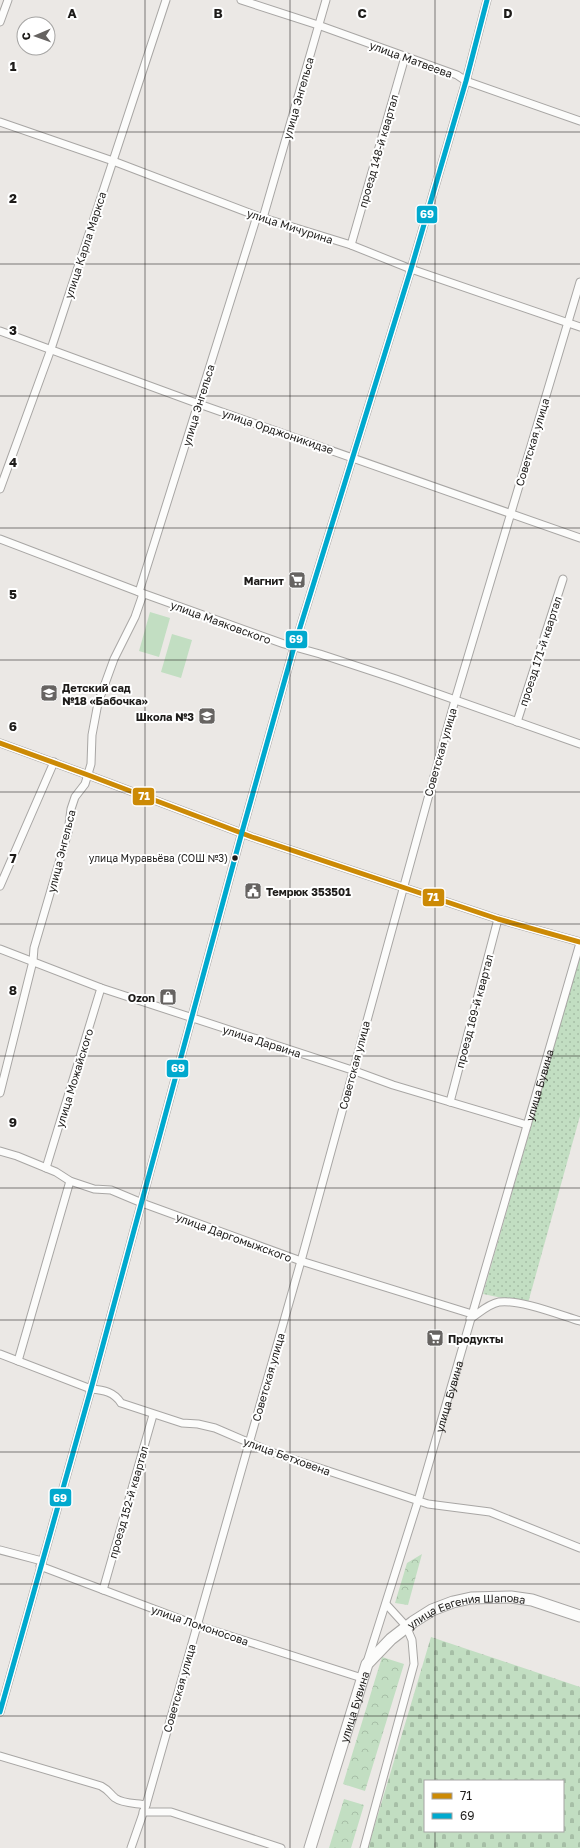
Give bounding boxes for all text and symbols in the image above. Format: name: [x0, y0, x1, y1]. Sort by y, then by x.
text: A: [67, 5, 77, 21]
text: B: [213, 5, 223, 21]
text: C: [357, 5, 367, 21]
text: D: [503, 5, 513, 21]
north arrow: [16, 16, 56, 56]
text: С: [19, 32, 32, 40]
street label: улица Матвеева: [368, 38, 454, 80]
street label: улица Энгельса: [280, 55, 316, 141]
text: 1: [10, 58, 17, 74]
street label: проезд 148-й квартал: [356, 93, 400, 209]
text: 2: [9, 190, 17, 206]
street label: улица Карла Маркса: [62, 190, 108, 300]
line badge: 69: [416, 205, 438, 224]
street label: улица Мичурина: [245, 206, 335, 246]
text: 69: [420, 207, 434, 220]
text: 3: [9, 322, 17, 338]
street label: улица Энгельса: [179, 362, 217, 448]
street label: Советская улица: [512, 396, 552, 488]
street label: улица Орджоникидзе: [221, 406, 335, 456]
text: 4: [9, 454, 17, 470]
supermarket icon: Магнит: [287, 570, 307, 590]
place label: Магнит: [244, 574, 284, 587]
text: 5: [9, 586, 17, 602]
street label: проезд 171-й квартал: [516, 594, 564, 708]
street label: улица Маяковского: [169, 598, 273, 646]
line badge: 69: [285, 630, 308, 649]
text: 69: [289, 632, 303, 645]
place label: Детский сад №18 «Бабочка»: [62, 681, 148, 707]
school or university icon: Детский сад №18 «Бабочка»: [39, 683, 59, 703]
school or university icon: Школа №3: [197, 706, 217, 726]
street label: Советская улица: [421, 706, 459, 798]
place label: Школа №3: [136, 710, 194, 723]
text: 6: [9, 718, 17, 734]
line badge: 71: [132, 787, 155, 806]
text: 71: [138, 789, 150, 802]
street label: улица Энгельса: [44, 808, 78, 894]
text: 7: [9, 850, 17, 866]
place label: улица Муравьёва (СОШ №3): [89, 852, 228, 864]
marker: улица Муравьёва (СОШ №3): [230, 853, 240, 863]
public building icon: Темрюк 353501: [243, 881, 263, 901]
place label: Темрюк 353501: [266, 885, 351, 898]
line badge: 71: [422, 888, 445, 907]
text: 71: [427, 890, 439, 903]
street label: проезд 169-й квартал: [453, 953, 495, 1069]
text: 8: [9, 982, 17, 998]
shop icon: Ozon: [158, 987, 178, 1007]
place label: Ozon: [128, 991, 155, 1004]
street label: Советская улица: [336, 1019, 372, 1111]
street label: улица Дарвина: [221, 1022, 303, 1060]
street label: улица Можайского: [53, 1027, 95, 1129]
street label: улица Бувина: [522, 1048, 555, 1122]
line badge: 69: [166, 1059, 189, 1078]
text: 69: [171, 1061, 185, 1074]
text: 9: [9, 1114, 17, 1130]
street label: улица Даргомыжского: [174, 1210, 294, 1264]
supermarket icon: Продукты: [425, 1328, 445, 1348]
street label: Советская улица: [249, 1331, 287, 1423]
place label: Продукты: [448, 1332, 503, 1345]
street label: улица Бувина: [432, 1359, 465, 1434]
street label: улица Бетховена: [242, 1434, 332, 1478]
street label: проезд 152-й квартал: [106, 1444, 150, 1560]
line badge: 69: [49, 1488, 72, 1507]
text: 69: [53, 1491, 67, 1504]
street label: улица Евгения Шапова: [404, 1590, 526, 1631]
street label: улица Ломоносова: [150, 1602, 250, 1648]
street label: Советская улица: [160, 1642, 198, 1734]
street label: улица Бувина: [337, 1669, 371, 1744]
legend: [424, 1780, 564, 1832]
text: 71: [460, 1788, 472, 1803]
text: 69: [460, 1808, 475, 1823]

